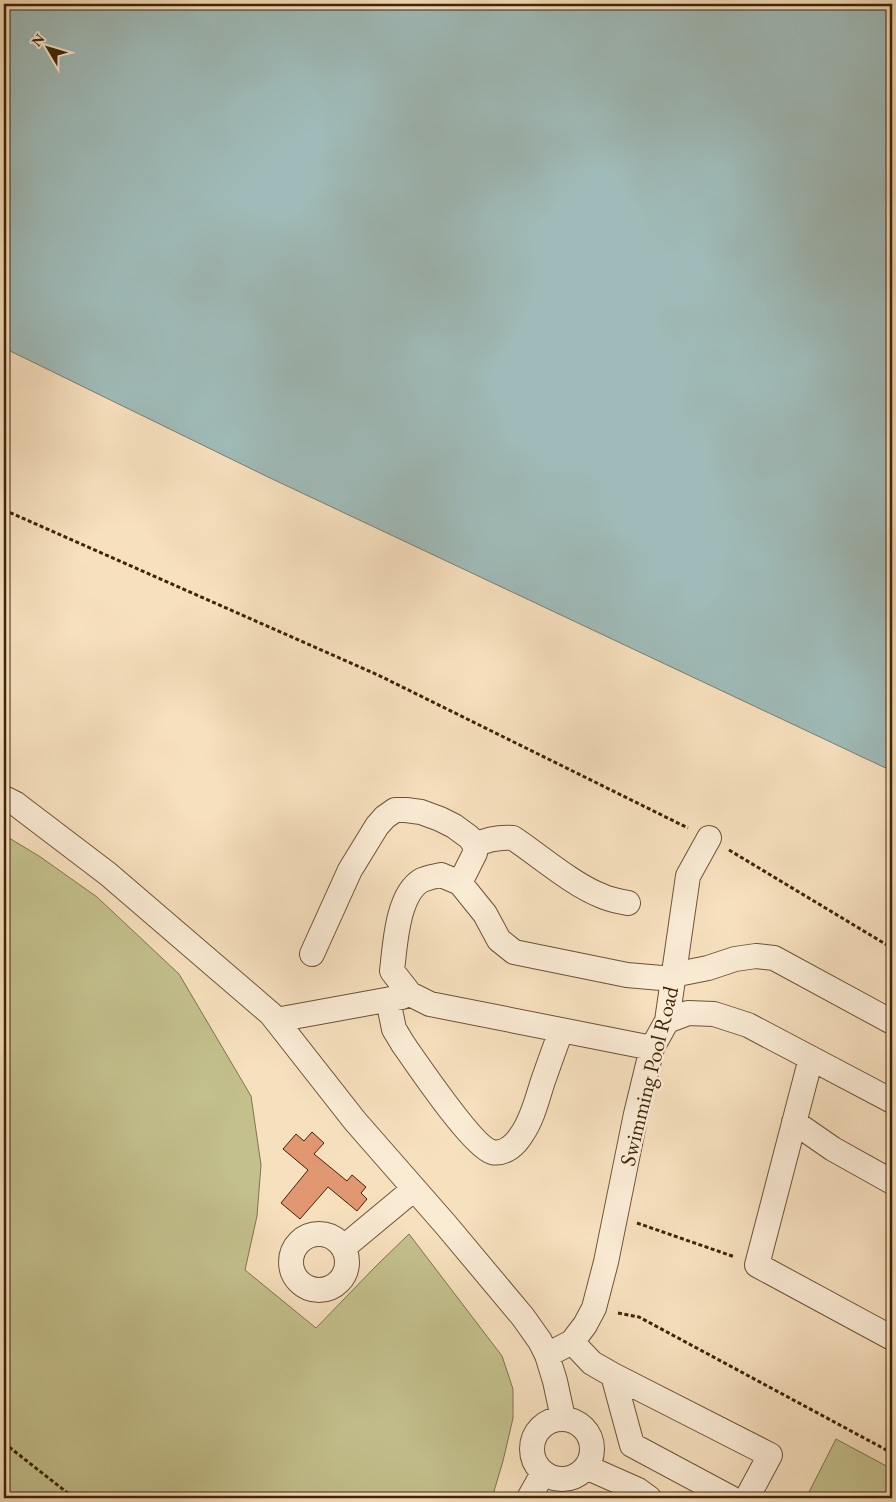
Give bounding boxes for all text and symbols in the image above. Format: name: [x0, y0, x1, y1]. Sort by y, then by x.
north arrow: [22, 22, 72, 72]
text: N: [27, 29, 49, 50]
street label: Swimming Pool Road: [613, 982, 686, 1169]

